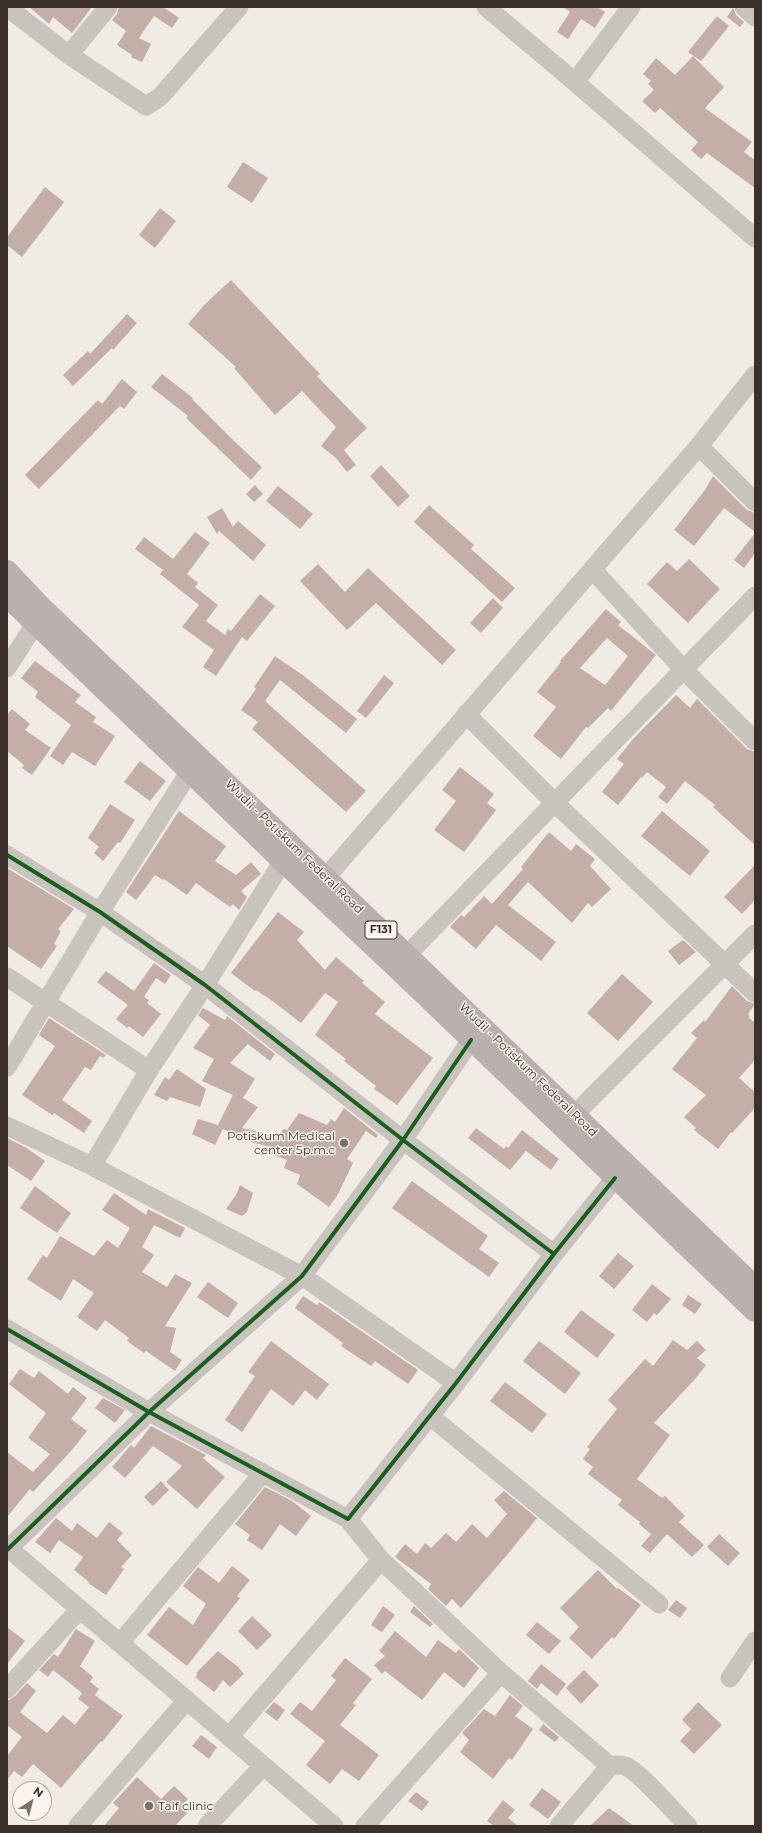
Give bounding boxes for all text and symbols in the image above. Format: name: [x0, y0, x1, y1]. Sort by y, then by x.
street label: Wudil - Potiskum Federal Road: [222, 777, 366, 917]
road number: F131: [365, 921, 397, 939]
street label: Wudil - Potiskum Federal Road: [456, 1000, 600, 1140]
place label: Potiskum Medical center 5p.m.c: [227, 1129, 335, 1157]
marker: Potiskum Medical center 5p.m.c: [338, 1137, 350, 1149]
north arrow: [12, 1781, 52, 1821]
text: N: [31, 1784, 46, 1800]
place label: Taif clinic: [158, 1799, 213, 1813]
marker: Taif clinic: [143, 1800, 155, 1812]

